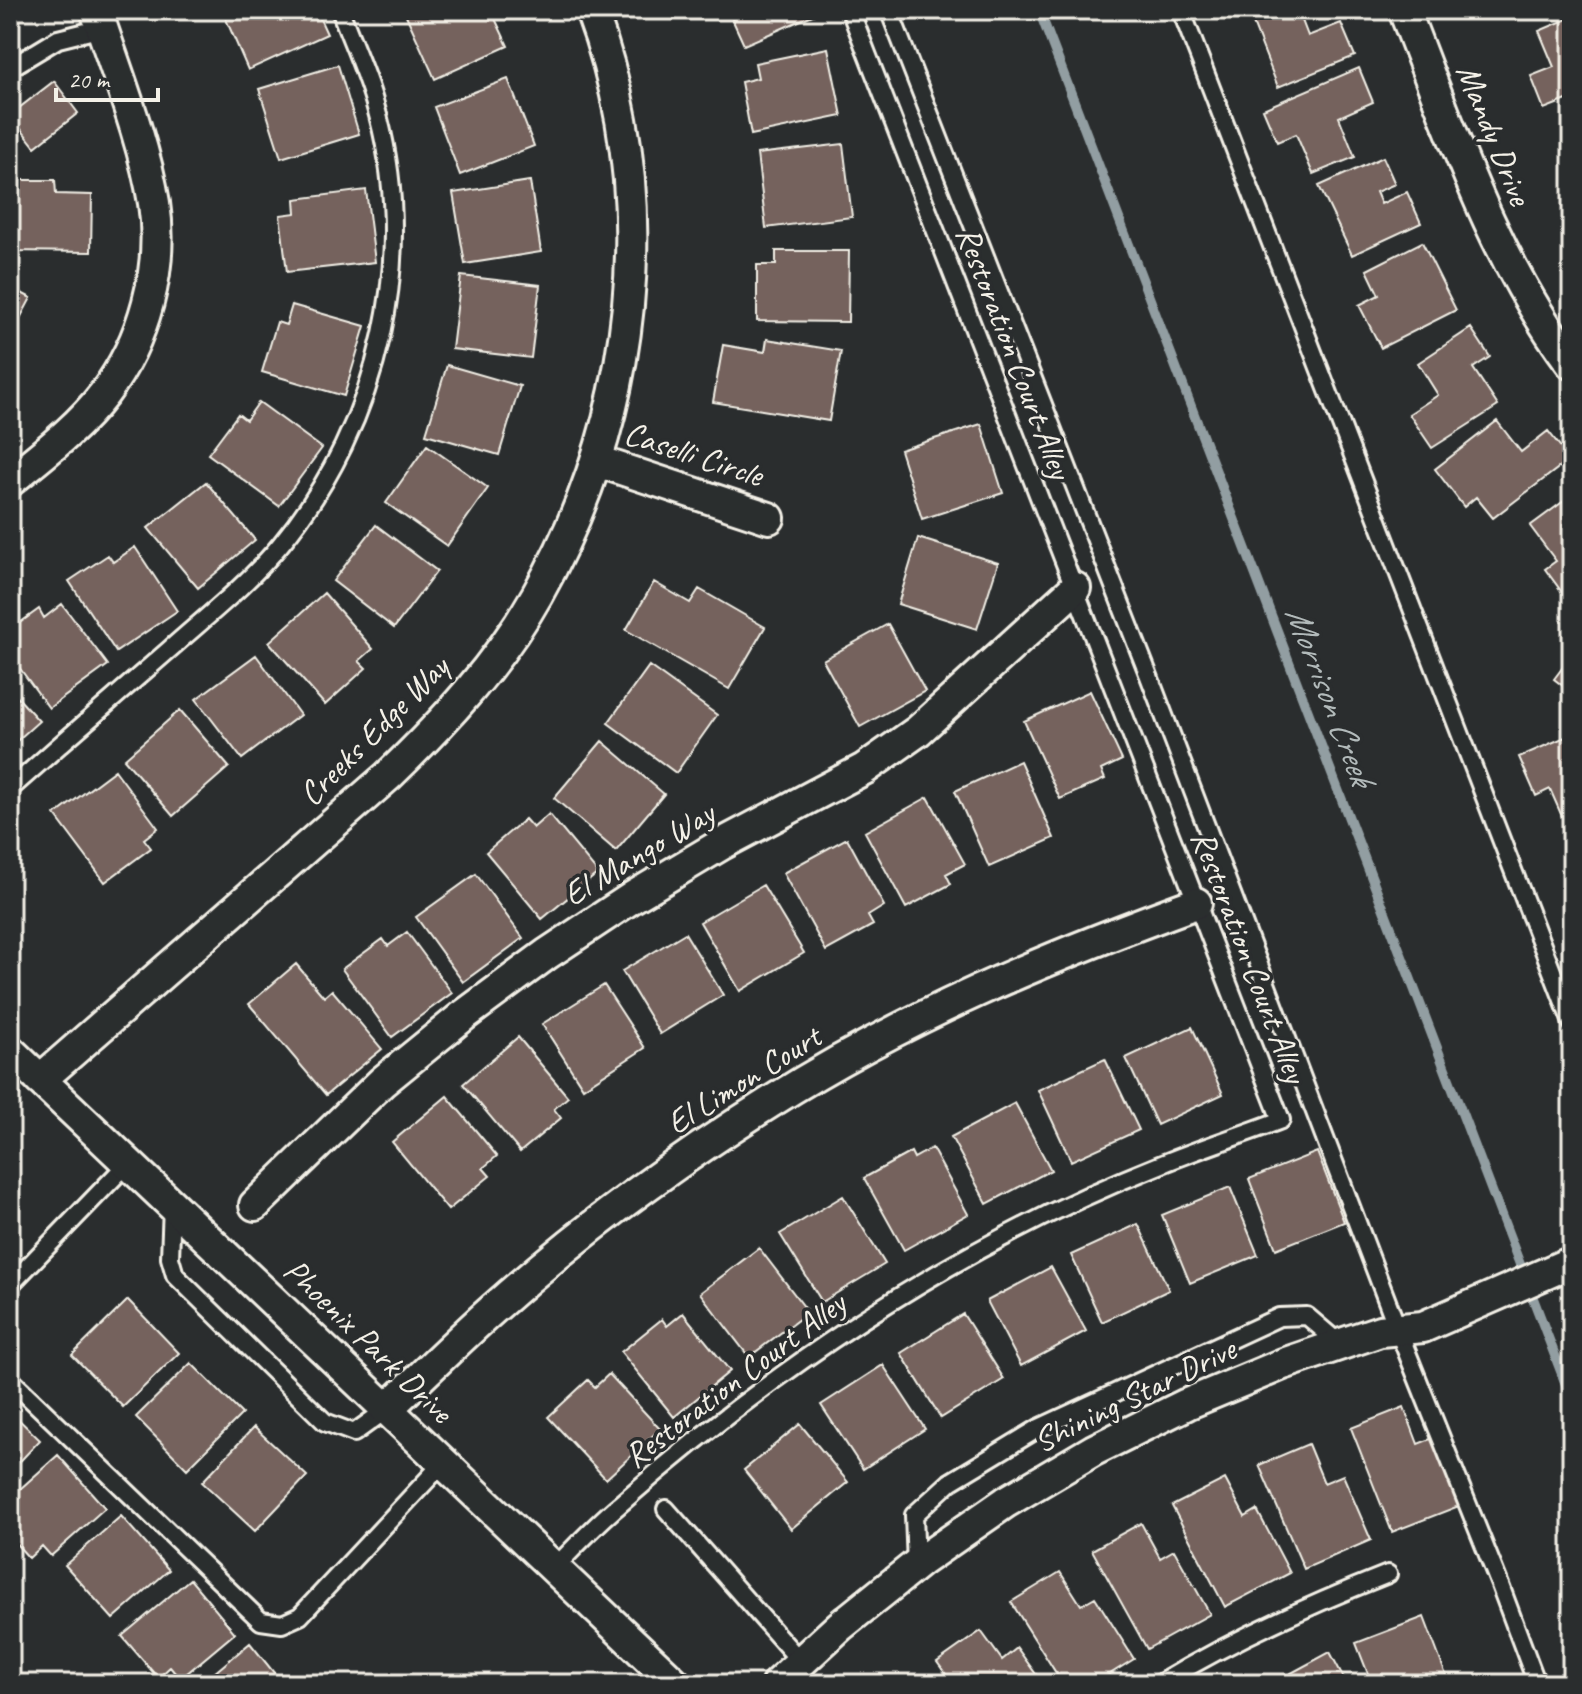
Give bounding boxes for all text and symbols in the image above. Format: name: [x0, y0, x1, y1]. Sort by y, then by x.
scale bar: [56, 52, 158, 102]
street label: Mandy Drive: [1447, 57, 1543, 213]
text: 20 m: [68, 65, 111, 95]
street label: Restoration Court Alley: [947, 220, 1083, 487]
street label: Caselli Circle: [619, 411, 770, 497]
water label: Morrison Creek: [1275, 600, 1388, 798]
street label: Creeks Edge Way: [289, 644, 460, 815]
street label: El Mango Way: [555, 790, 724, 915]
street label: Restoration Court Alley: [1182, 824, 1318, 1091]
street label: El Limon Court: [658, 1013, 832, 1144]
street label: Phoenix Park Drive: [275, 1249, 464, 1433]
street label: Restoration Court Alley: [615, 1280, 856, 1477]
street label: Shining Star Drive: [1026, 1326, 1244, 1462]

